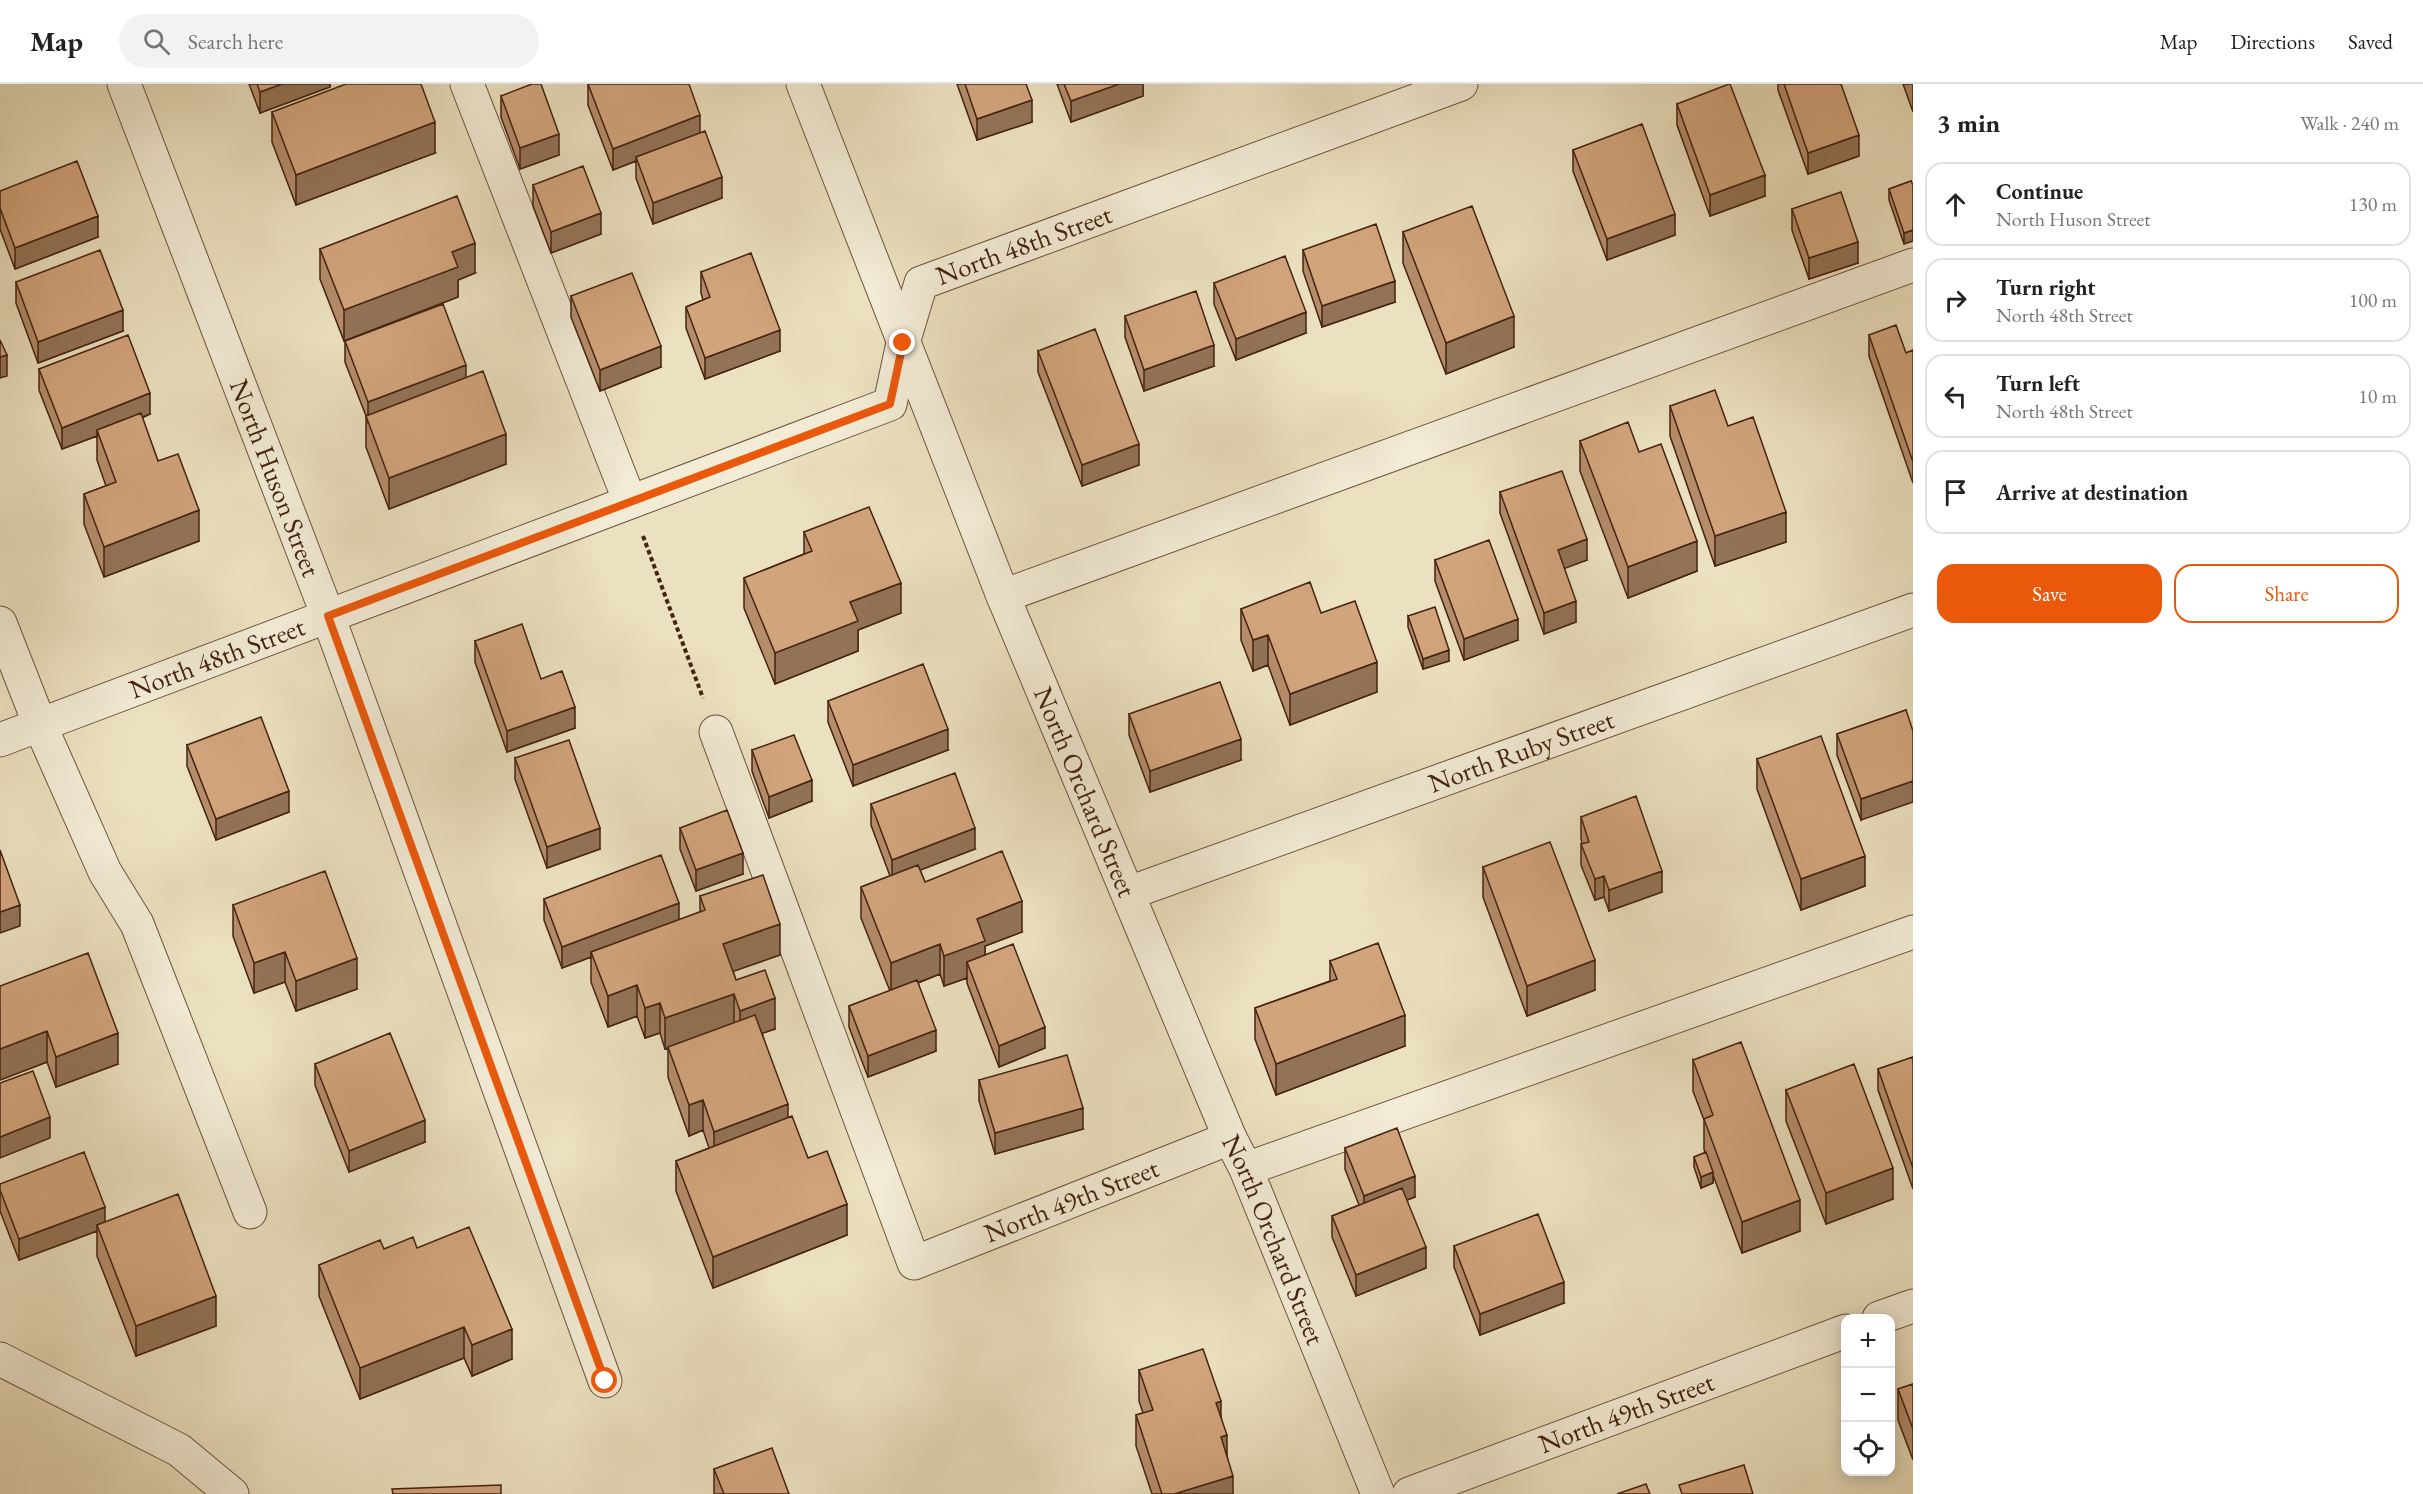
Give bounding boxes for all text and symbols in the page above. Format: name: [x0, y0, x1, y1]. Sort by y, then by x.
search box: [119, 14, 539, 68]
text: Map: [30, 23, 83, 59]
icon: search: [140, 25, 173, 58]
text: Search here: [188, 27, 283, 56]
text: Map: [2160, 28, 2197, 55]
text: Directions: [2230, 28, 2315, 55]
text: Saved: [2348, 28, 2393, 55]
text: 3 min: [1937, 106, 2000, 140]
text: Walk · 240 m: [2300, 110, 2399, 136]
text: Continue: [1996, 177, 2083, 206]
icon: ahead: [1939, 188, 1972, 221]
text: 130 m: [2349, 191, 2397, 217]
street label: North 48th Street: [931, 196, 1117, 293]
text: North Huson Street: [1996, 206, 2151, 232]
text: Turn right: [1996, 273, 2095, 302]
icon: right: [1939, 284, 1972, 317]
text: 100 m: [2349, 287, 2397, 313]
text: North 48th Street: [1996, 302, 2133, 328]
route end: [889, 329, 915, 355]
text: Turn left: [1996, 369, 2080, 398]
street label: North Huson Street: [222, 374, 329, 582]
icon: left: [1939, 380, 1972, 413]
text: 10 m: [2358, 383, 2397, 409]
text: North 48th Street: [1996, 398, 2133, 424]
icon: arrive: [1939, 476, 1972, 509]
text: Arrive at destination: [1996, 478, 2188, 507]
button: Save: [1937, 564, 2162, 623]
button: Share: [2174, 564, 2399, 623]
street label: North 48th Street: [124, 608, 310, 707]
street label: North Orchard Street: [1026, 681, 1145, 902]
street label: North Ruby Street: [1423, 701, 1619, 800]
street label: North Orchard Street: [1214, 1128, 1334, 1350]
street label: North 49th Street: [979, 1150, 1164, 1251]
map controls: [1841, 1314, 1895, 1476]
button: +: [1841, 1314, 1895, 1368]
street label: North 49th Street: [1534, 1364, 1719, 1461]
route start: [591, 1367, 617, 1393]
button: −: [1841, 1368, 1895, 1422]
button: locate: [1841, 1422, 1895, 1476]

